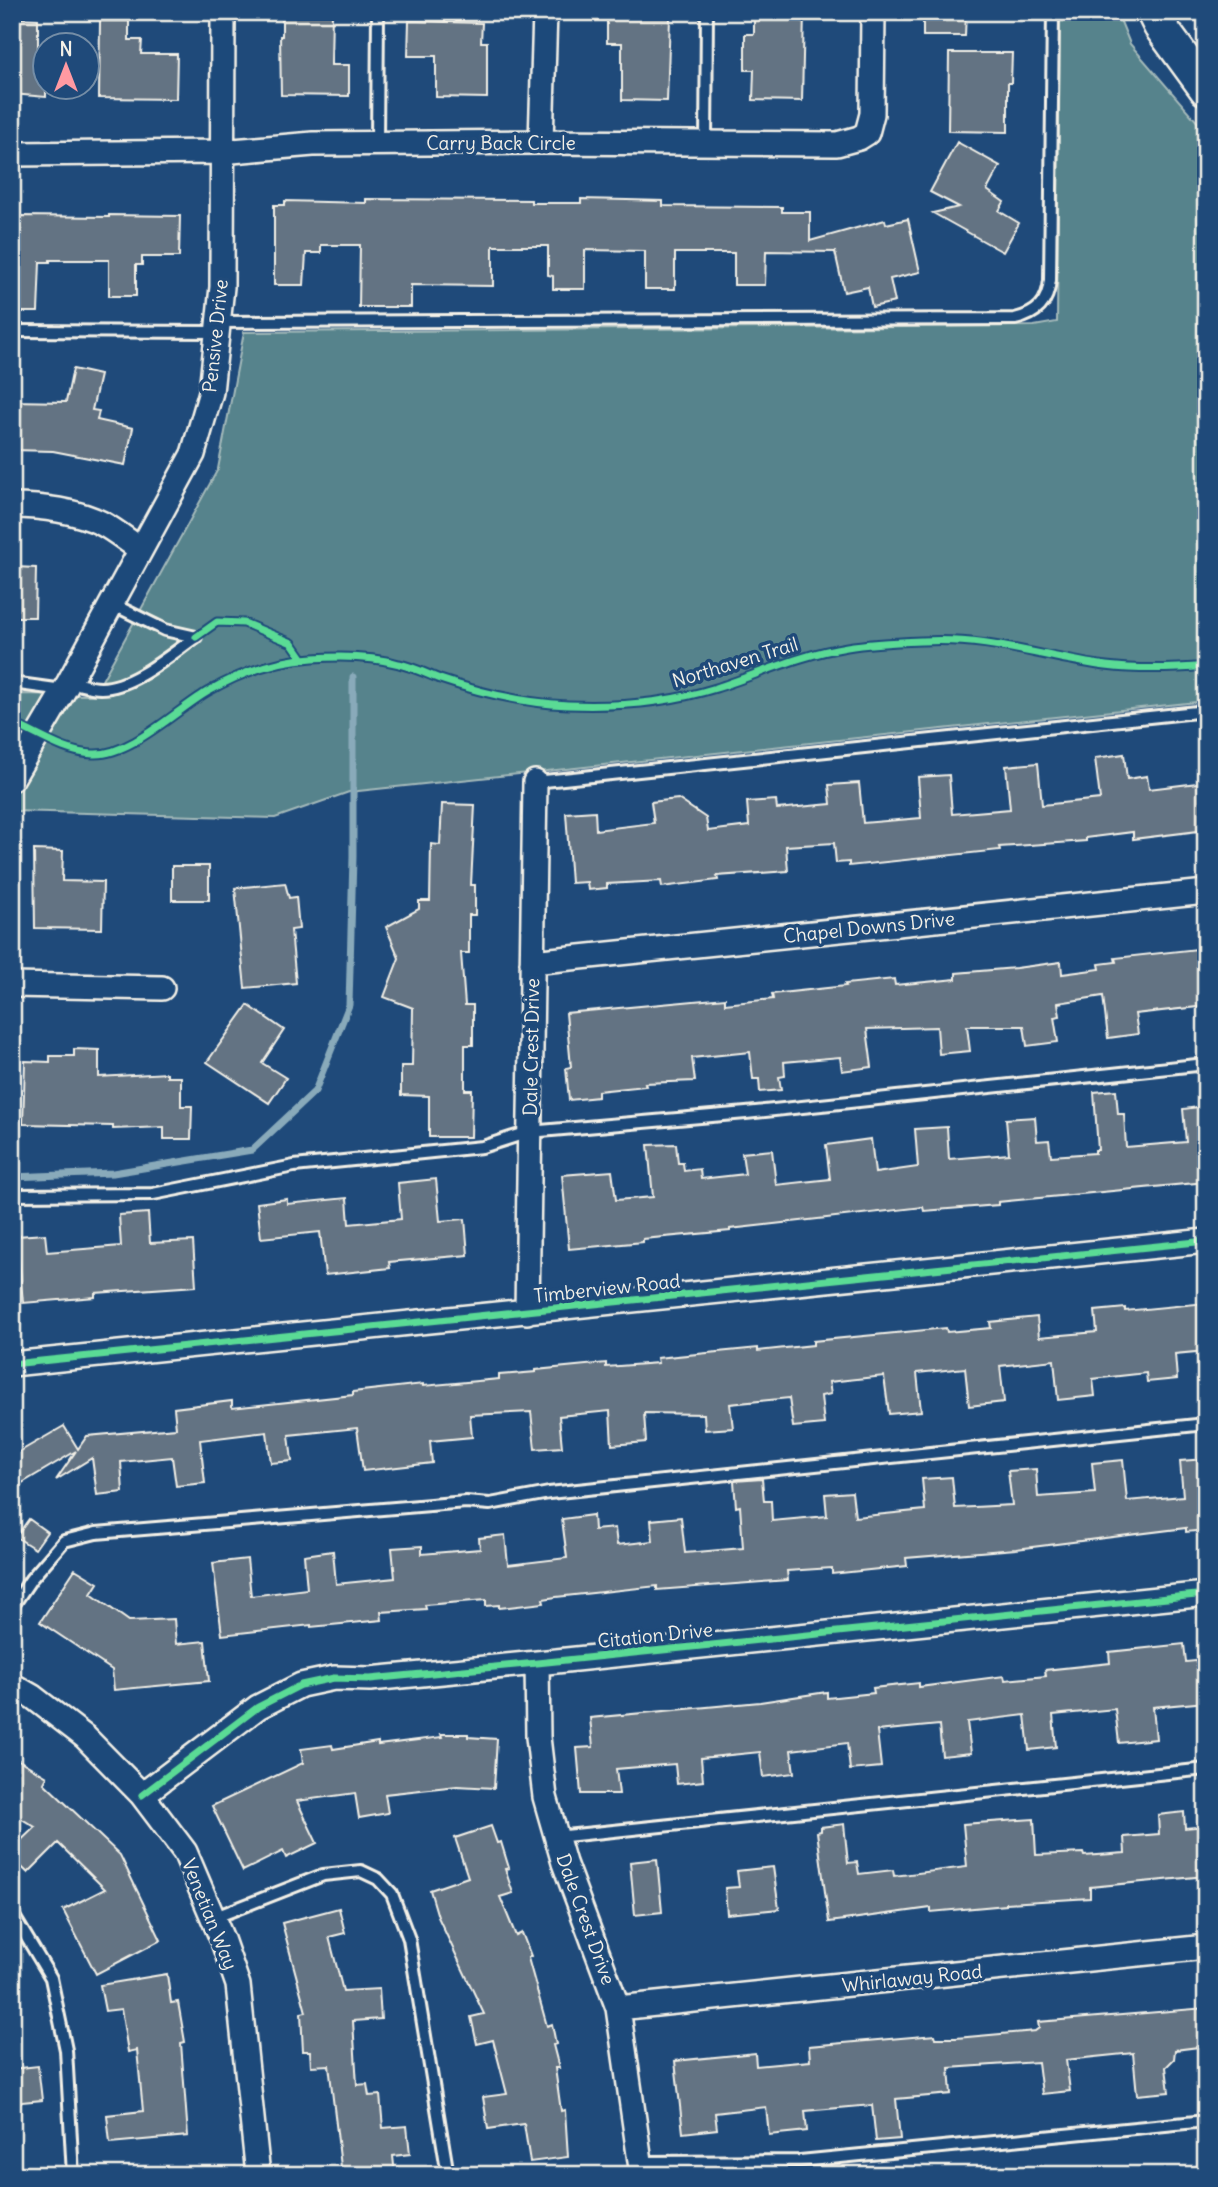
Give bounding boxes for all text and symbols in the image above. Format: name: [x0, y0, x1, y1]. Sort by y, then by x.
north arrow: [32, 32, 102, 102]
text: N: [59, 37, 73, 61]
street label: Carry Back Circle: [426, 131, 576, 155]
street label: Pensive Drive: [197, 278, 233, 394]
street label: Northaven Trail: [669, 631, 801, 693]
street label: Chapel Downs Drive: [782, 906, 956, 948]
street label: Dale Crest Drive: [518, 978, 544, 1116]
street label: Timberview Road: [533, 1268, 681, 1308]
street label: Citation Drive: [596, 1617, 714, 1653]
street label: Dale Crest Drive: [551, 1850, 621, 1988]
street label: Venetian Way: [177, 1855, 243, 1973]
street label: Whirlaway Road: [841, 1959, 983, 1997]

